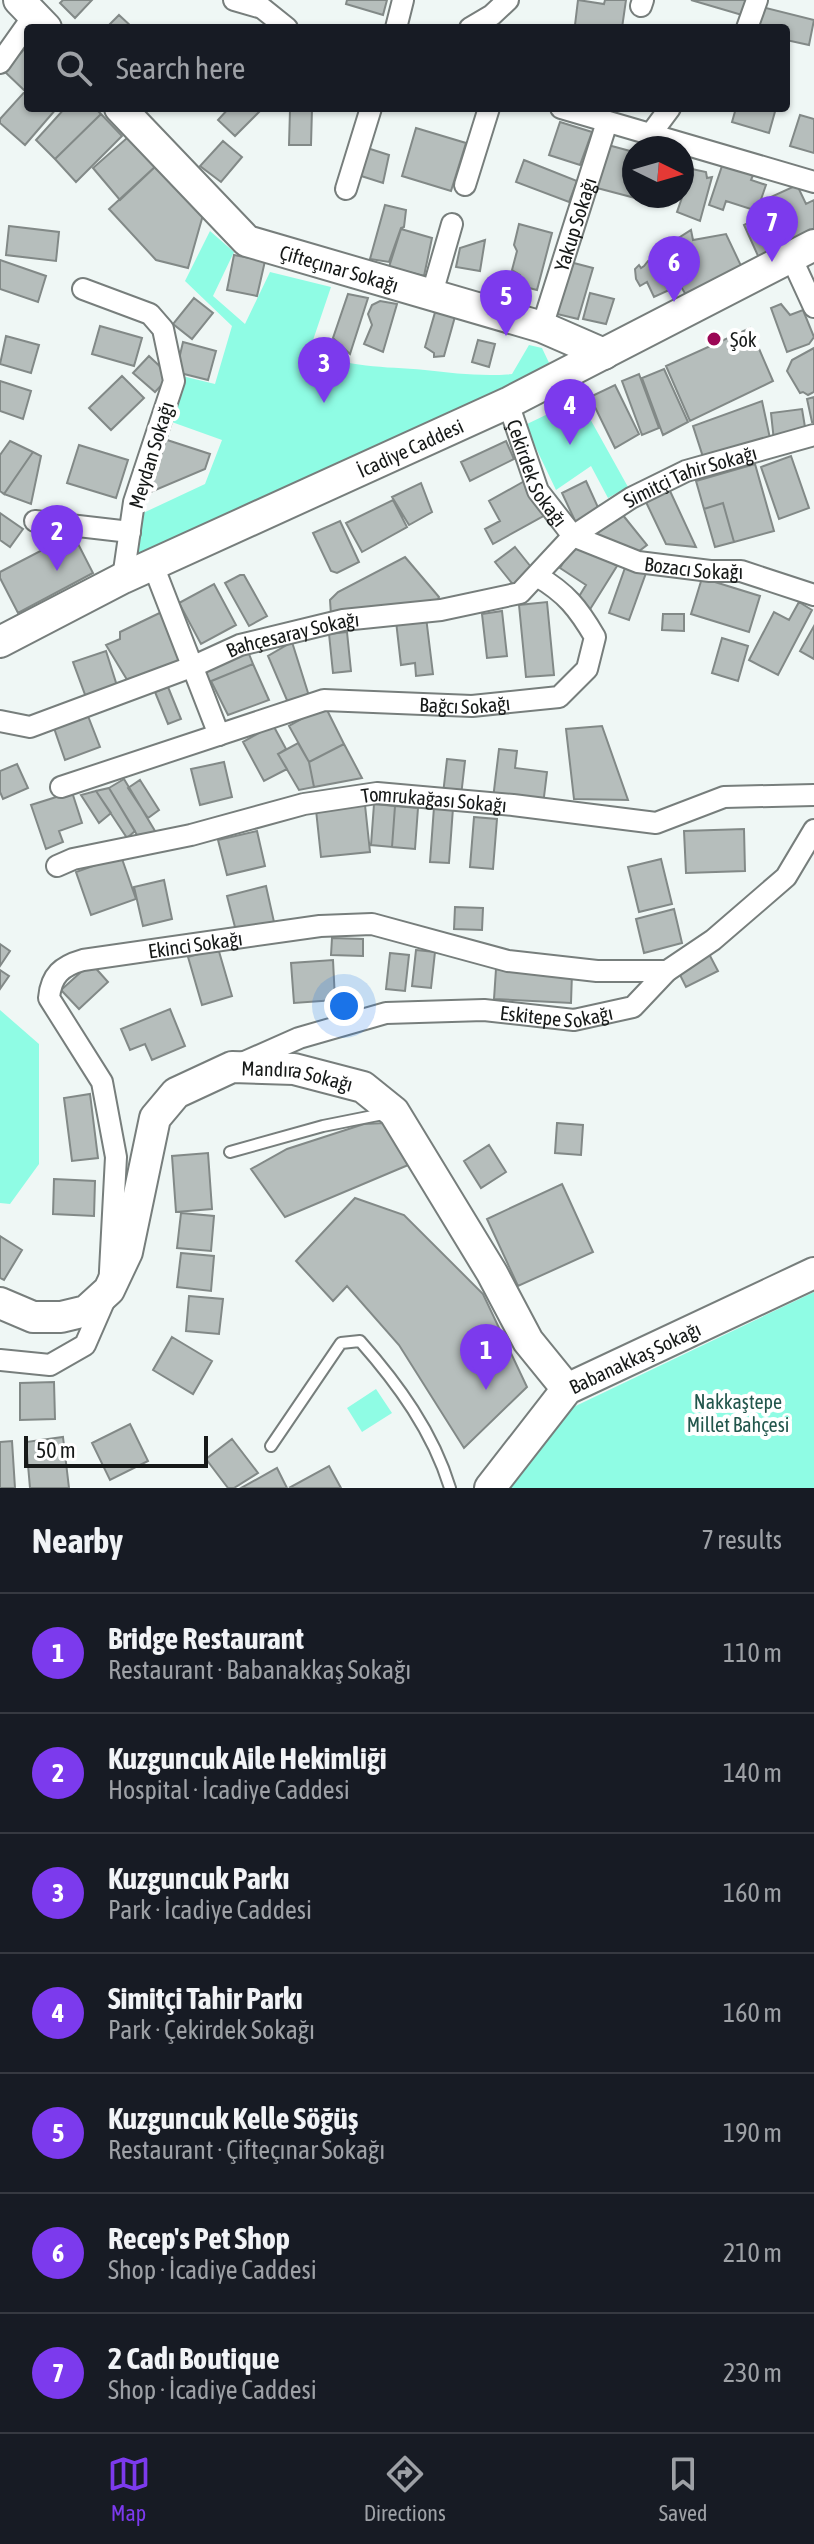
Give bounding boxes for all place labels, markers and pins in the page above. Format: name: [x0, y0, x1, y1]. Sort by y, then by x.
pin: 7: [746, 196, 798, 262]
pin: 6: [648, 236, 700, 302]
pin: 5: [480, 270, 532, 336]
place label: Şok: [730, 328, 757, 351]
marker: Şok: [705, 330, 723, 348]
pin: 3: [298, 337, 350, 403]
pin: 4: [544, 379, 596, 445]
pin: 2: [31, 505, 83, 571]
pin: 1: [460, 1324, 512, 1390]

